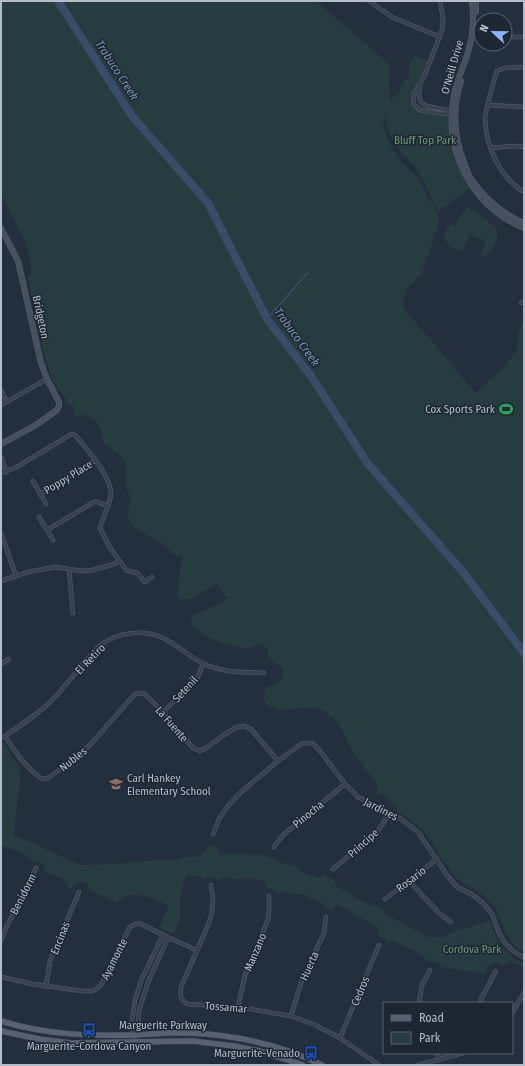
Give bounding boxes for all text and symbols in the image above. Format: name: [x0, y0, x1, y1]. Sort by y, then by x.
north arrow: [473, 12, 513, 52]
text: N: [477, 23, 491, 34]
water label: Trabuco Creek: [92, 37, 142, 103]
street label: O'Neill Drive: [439, 39, 466, 96]
park label: Bluff Top Park: [394, 134, 457, 147]
street label: Bridgeton: [30, 294, 51, 340]
water label: Trabuco Creek: [271, 305, 323, 369]
sports icon: Cox Sports Park: [498, 401, 514, 417]
place label: Cox Sports Park: [425, 403, 496, 416]
street label: Poppy Place: [42, 458, 95, 497]
street label: El Retiro: [73, 641, 108, 677]
street label: Setenil: [170, 673, 201, 705]
street label: La Fuente: [153, 704, 191, 745]
street label: Nubles: [57, 744, 90, 774]
place label: Carl Hankey Elementary School: [127, 772, 211, 798]
school or university icon: Carl Hankey Elementary School: [108, 776, 124, 792]
street label: Jardines: [362, 795, 400, 824]
street label: Pinocha: [290, 798, 326, 831]
street label: Principe: [345, 826, 381, 860]
street label: Rosario: [394, 864, 429, 895]
street label: Benidorm: [8, 872, 39, 917]
street label: Encinas: [48, 920, 73, 956]
street label: Manzano: [242, 931, 269, 973]
street label: Ayamonte: [98, 936, 130, 982]
park label: Cordova Park: [443, 943, 502, 956]
street label: Huerta: [297, 950, 322, 983]
street label: Cedros: [348, 974, 373, 1008]
street label: Tossamar: [204, 999, 248, 1016]
legend: [383, 1002, 513, 1054]
text: Road: [419, 1011, 444, 1025]
street label: Marguerite Parkway: [119, 1019, 207, 1032]
bus stop icon: Marguerite-Cordova Canyon: [81, 1022, 97, 1038]
text: Park: [419, 1031, 441, 1045]
place label: Marguerite-Cordova Canyon: [27, 1040, 151, 1053]
bus stop icon: Marguerite-Venado: [303, 1045, 319, 1061]
place label: Marguerite-Venado: [214, 1047, 300, 1060]

